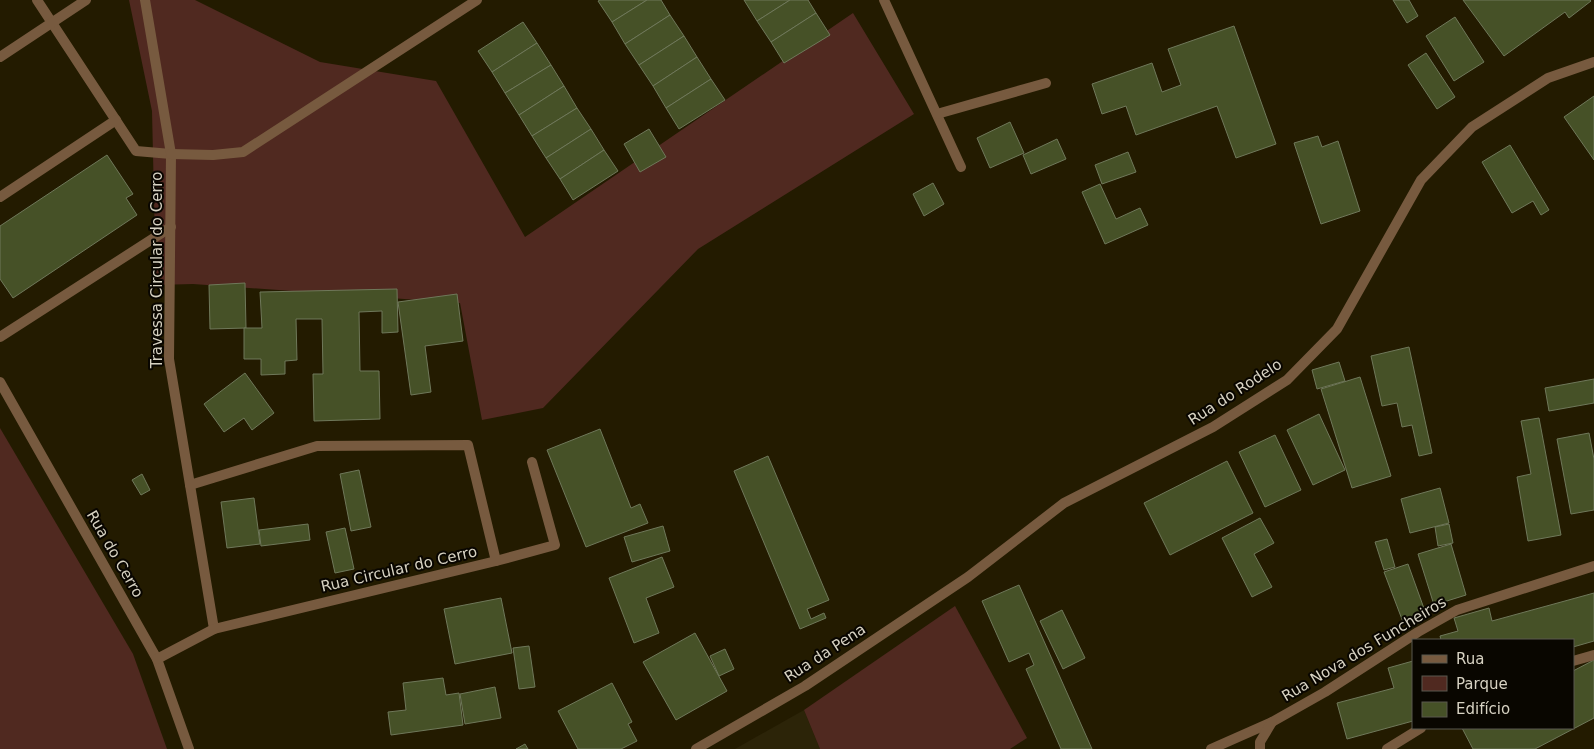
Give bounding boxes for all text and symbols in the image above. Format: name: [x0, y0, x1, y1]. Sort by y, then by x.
street label: Travessa Circular do Cerro: [148, 172, 166, 369]
street label: Rua do Rodelo: [1185, 355, 1285, 429]
street label: Rua do Cerro: [83, 507, 147, 601]
street label: Rua Circular do Cerro: [319, 542, 479, 596]
street label: Rua Nova dos Funcheiros: [1279, 593, 1450, 705]
street label: Rua da Pena: [781, 620, 869, 686]
legend: [1412, 639, 1574, 729]
text: Rua: [1456, 650, 1484, 668]
text: Parque: [1456, 675, 1508, 693]
text: Edifício: [1456, 700, 1510, 718]

